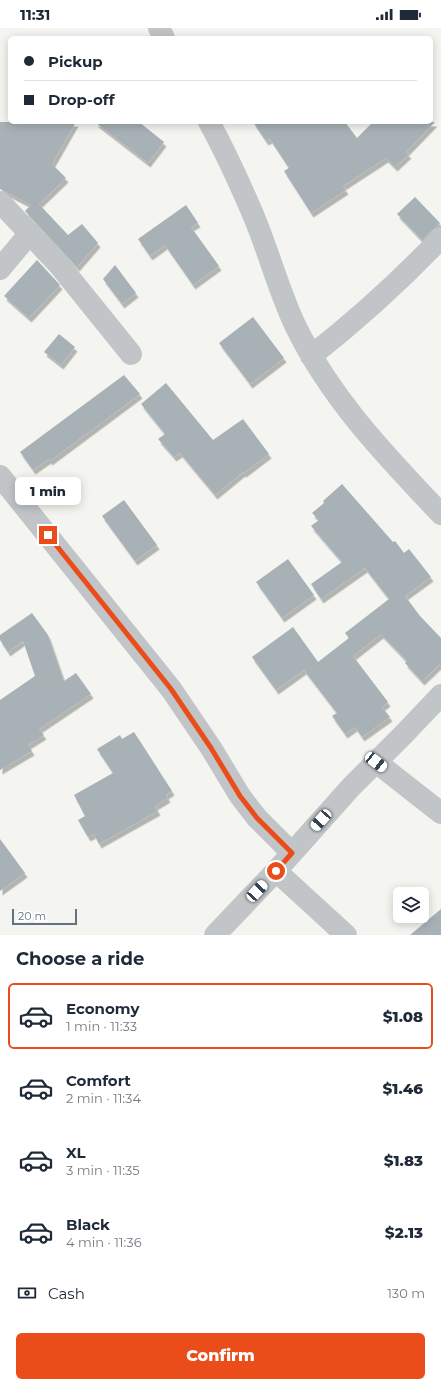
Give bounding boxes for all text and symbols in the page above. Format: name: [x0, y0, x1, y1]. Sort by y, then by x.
text: 11:31: [20, 5, 50, 24]
text: Pickup: [48, 52, 103, 71]
text: Drop-off: [48, 90, 115, 109]
callout: 1 min: [15, 477, 81, 505]
text: 1 min: [30, 483, 66, 499]
route end: [39, 526, 57, 544]
car: [363, 750, 389, 774]
car: [309, 807, 333, 833]
route start: [267, 862, 285, 880]
car: [244, 878, 270, 904]
map controls: [393, 887, 429, 923]
button: layers: [393, 887, 429, 923]
scale bar: [12, 907, 77, 926]
text: 20 m: [18, 909, 46, 923]
text: Choose a ride: [16, 948, 144, 970]
icon: car: [18, 998, 54, 1034]
text: Economy: [66, 999, 139, 1018]
text: $1.08: [383, 1007, 423, 1026]
text: 1 min · 11:33: [66, 1018, 137, 1034]
icon: car: [18, 1070, 54, 1106]
text: Comfort: [66, 1071, 131, 1090]
text: $1.46: [383, 1079, 423, 1098]
text: 2 min · 11:34: [66, 1090, 141, 1106]
icon: car: [18, 1142, 54, 1178]
text: XL: [66, 1143, 85, 1162]
text: $1.83: [384, 1151, 423, 1170]
text: 3 min · 11:35: [66, 1162, 140, 1178]
icon: car: [18, 1214, 54, 1250]
text: Black: [66, 1215, 110, 1234]
text: $2.13: [385, 1223, 423, 1242]
text: 4 min · 11:36: [66, 1234, 142, 1250]
icon: cash: [16, 1282, 38, 1304]
text: Cash: [48, 1284, 85, 1303]
text: 130 m: [387, 1285, 425, 1301]
button: Confirm: [16, 1333, 425, 1379]

